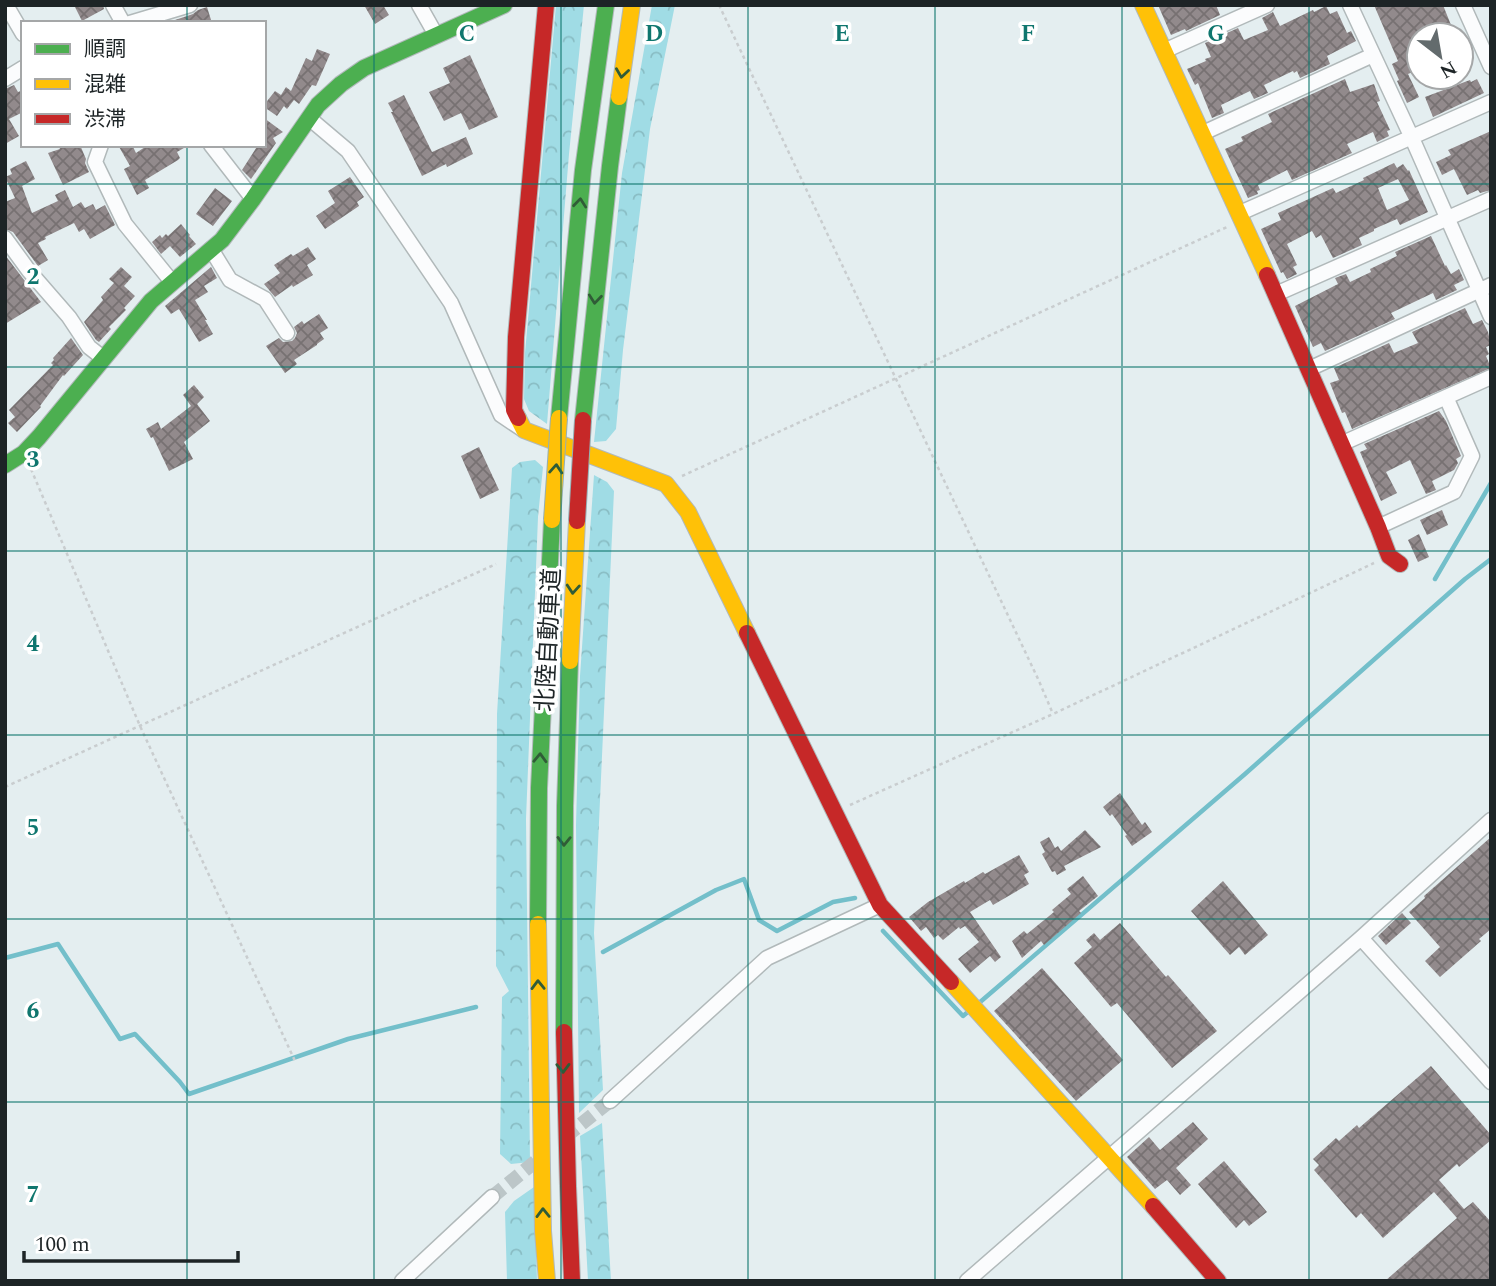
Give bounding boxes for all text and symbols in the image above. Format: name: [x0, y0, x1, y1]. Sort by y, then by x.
text: C: [459, 17, 475, 52]
text: D: [645, 17, 663, 52]
text: E: [834, 17, 850, 52]
text: F: [1021, 17, 1035, 52]
text: G: [1207, 17, 1225, 52]
legend: [21, 21, 266, 147]
north arrow: [1405, 21, 1475, 91]
text: 順調: [84, 34, 126, 66]
text: N: [1434, 53, 1462, 86]
one-way arrow: [615, 67, 630, 79]
text: 混雑: [84, 69, 126, 101]
text: 渋滞: [84, 104, 126, 136]
one-way arrow: [572, 197, 587, 209]
text: 2: [27, 260, 40, 295]
one-way arrow: [588, 294, 603, 305]
text: 3: [27, 443, 40, 478]
one-way arrow: [548, 463, 563, 474]
street label: 北陸自動車道: [527, 567, 571, 713]
one-way arrow: [565, 584, 580, 595]
text: 4: [27, 627, 40, 662]
one-way arrow: [533, 752, 548, 763]
text: 5: [27, 811, 39, 846]
one-way arrow: [556, 836, 572, 846]
one-way arrow: [531, 979, 546, 990]
text: 6: [27, 994, 40, 1029]
one-way arrow: [555, 1063, 571, 1074]
text: 7: [27, 1178, 39, 1213]
one-way arrow: [535, 1207, 551, 1217]
scale bar: [24, 1220, 238, 1264]
text: 100 m: [35, 1229, 90, 1261]

